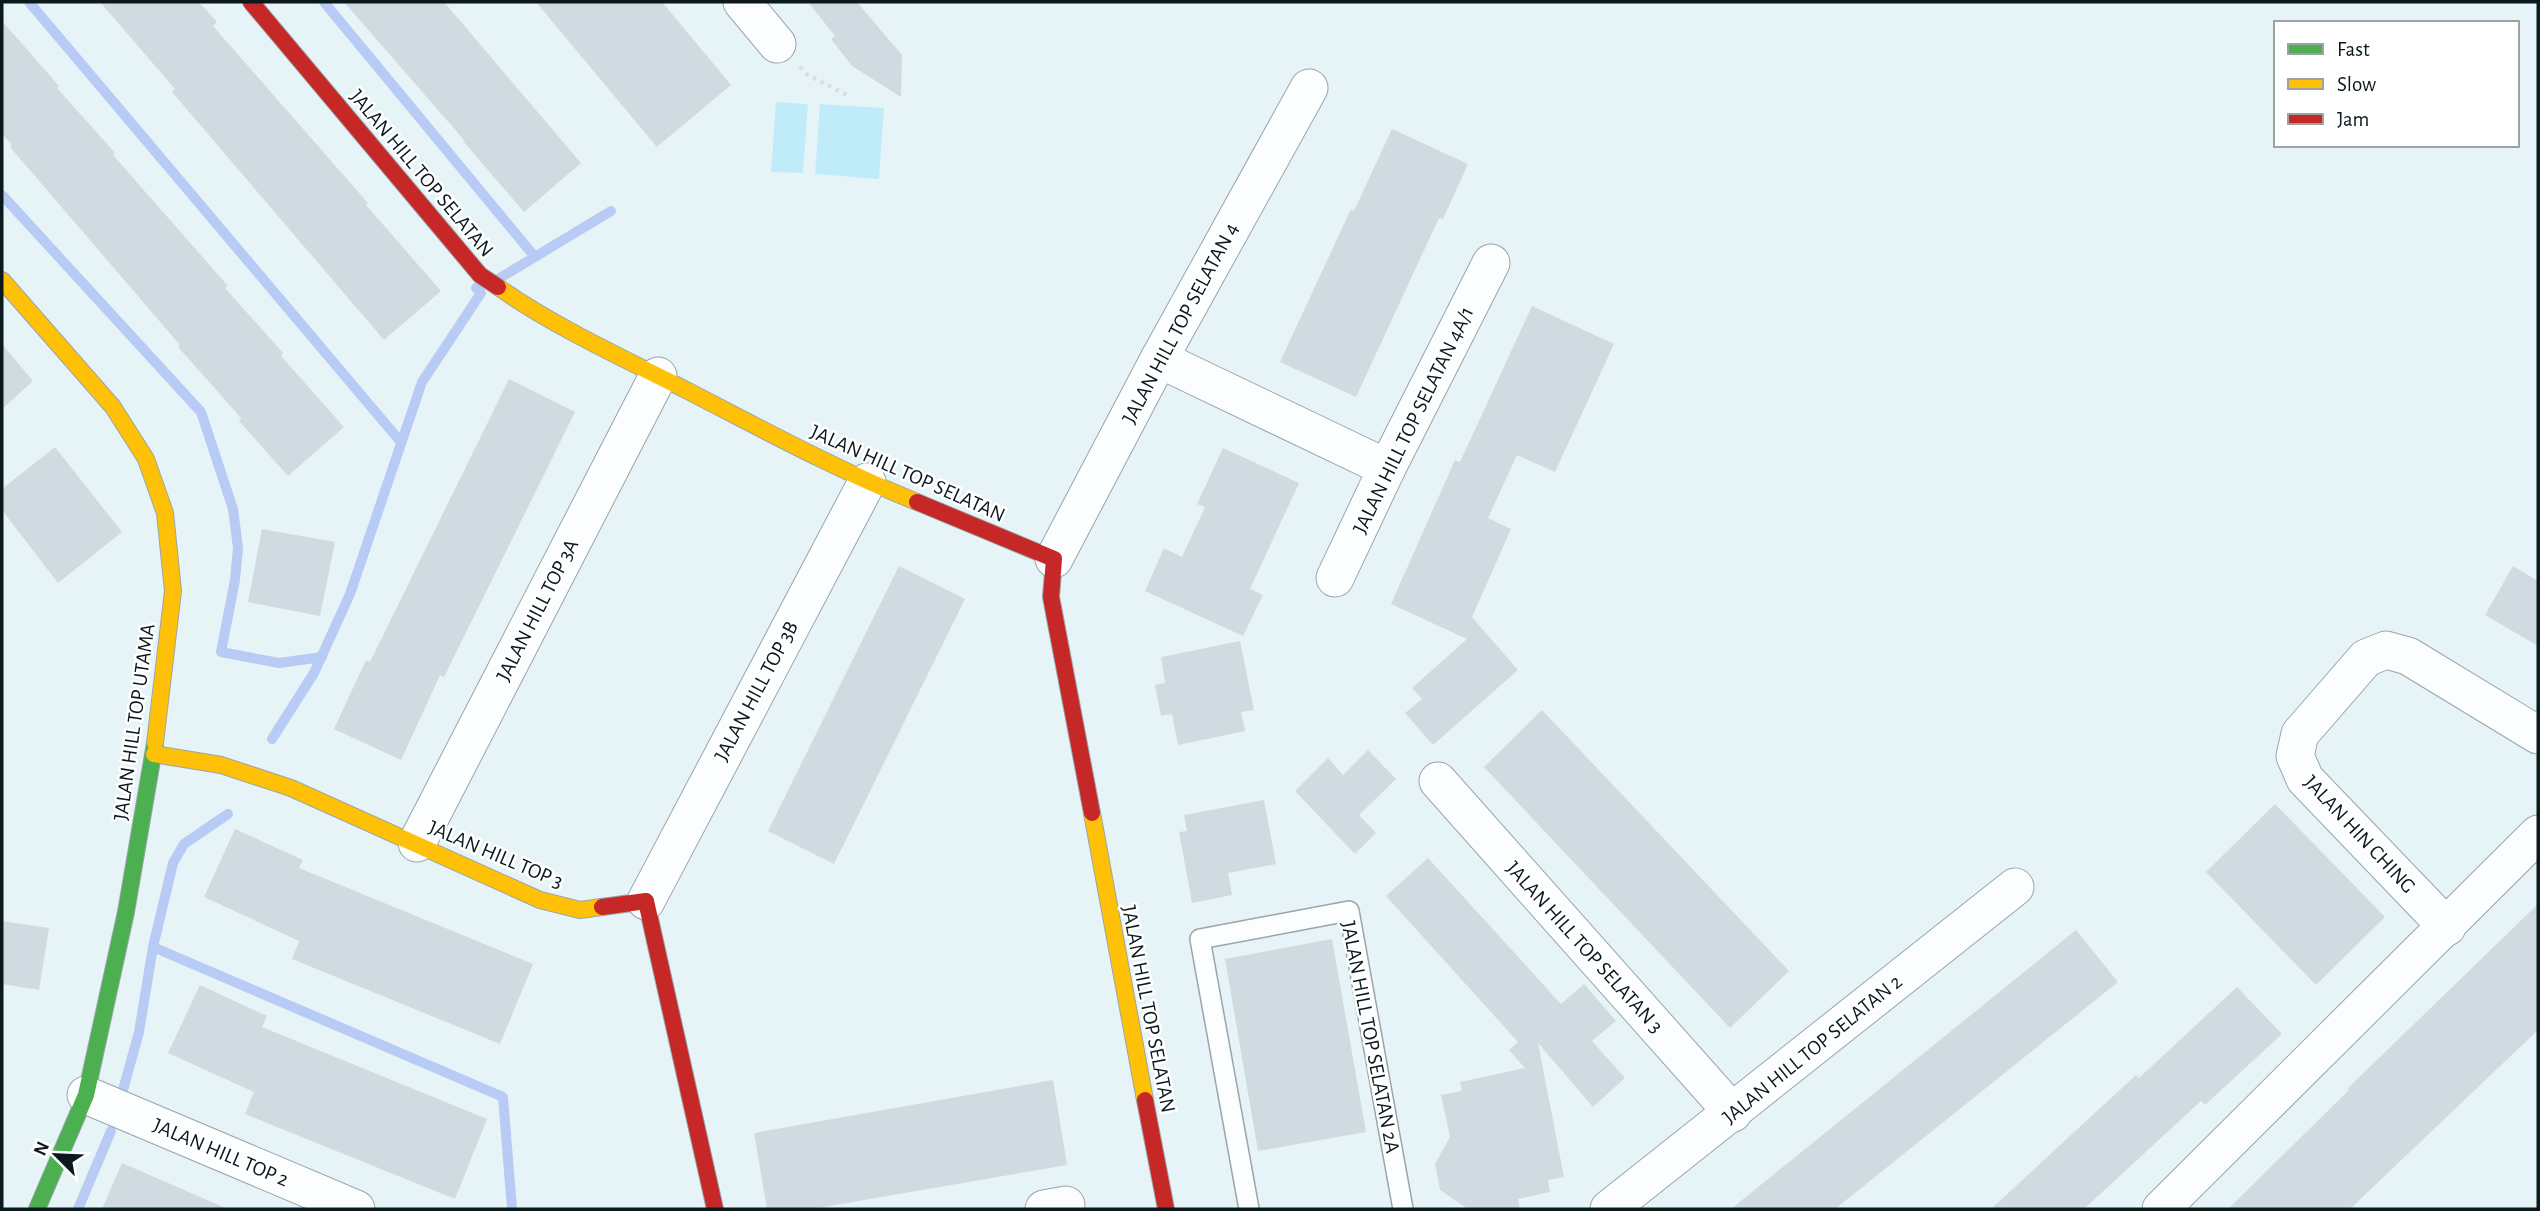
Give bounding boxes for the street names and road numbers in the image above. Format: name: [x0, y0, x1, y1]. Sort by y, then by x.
street label: JALAN HILL TOP SELATAN: [346, 86, 497, 261]
street label: JALAN HILL TOP SELATAN 4: [1119, 219, 1242, 427]
street label: JALAN HILL TOP SELATAN 4A/1: [1349, 303, 1478, 537]
street label: JALAN HILL TOP SELATAN: [807, 421, 1008, 526]
street label: JALAN HILL TOP 3A: [493, 536, 582, 685]
street label: JALAN HILL TOP 3B: [711, 618, 802, 765]
street label: JALAN HILL TOP UTAMA: [110, 622, 159, 822]
street label: JALAN HIN CHING: [2300, 771, 2419, 897]
street label: JALAN HILL TOP 3: [425, 817, 566, 892]
street label: JALAN HILL TOP SELATAN 3: [1502, 857, 1667, 1037]
street label: JALAN HILL TOP SELATAN: [1118, 904, 1179, 1115]
street label: JALAN HILL TOP SELATAN 2A: [1338, 919, 1403, 1155]
street label: JALAN HILL TOP SELATAN 2: [1719, 971, 1906, 1128]
street label: JALAN HILL TOP 2: [150, 1114, 292, 1190]

